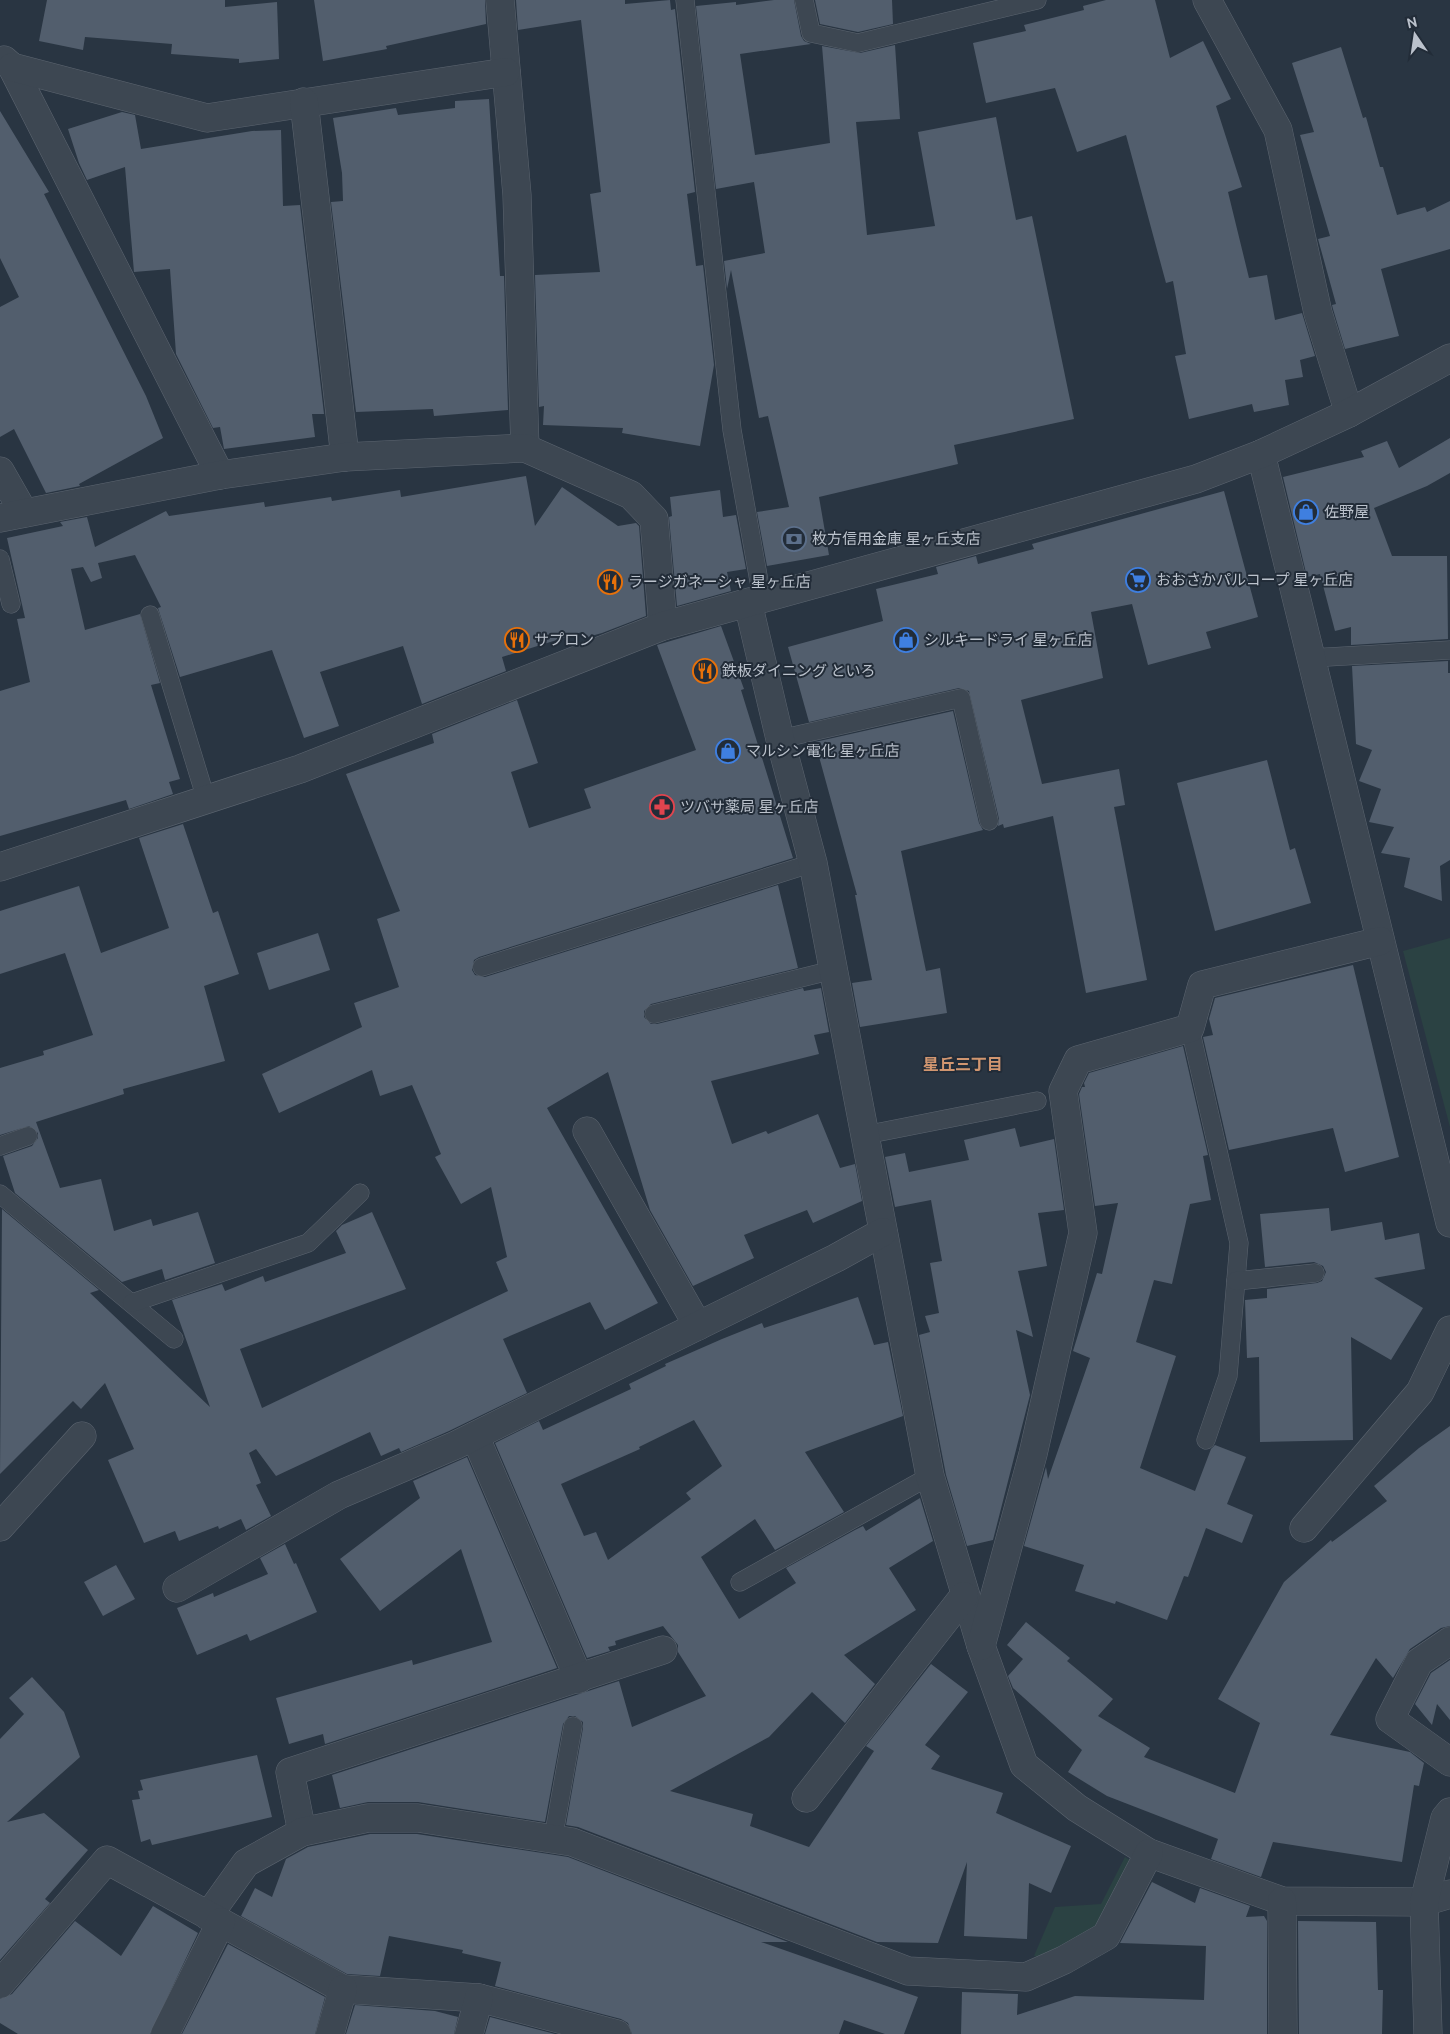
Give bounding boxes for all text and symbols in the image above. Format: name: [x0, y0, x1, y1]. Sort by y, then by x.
north arrow: [1390, 10, 1440, 60]
text: N: [1405, 13, 1419, 31]
shop icon: 佐野屋: [1293, 499, 1319, 525]
place label: 佐野屋: [1324, 503, 1369, 520]
bank icon: 枚方信用金庫 星ヶ丘支店: [781, 526, 807, 552]
place label: 枚方信用金庫 星ヶ丘支店: [812, 530, 980, 547]
supermarket icon: おおさかパルコープ 星ヶ丘店: [1125, 567, 1151, 593]
restaurant icon: ラージガネーシャ 星ヶ丘店: [597, 569, 623, 595]
place label: おおさかパルコープ 星ヶ丘店: [1156, 571, 1353, 588]
place label: ラージガネーシャ 星ヶ丘店: [628, 573, 811, 590]
restaurant icon: サプロン: [504, 627, 530, 653]
shop icon: シルキードライ 星ヶ丘店: [893, 627, 919, 653]
place label: サプロン: [534, 631, 594, 648]
place label: シルキードライ 星ヶ丘店: [924, 631, 1092, 648]
restaurant icon: 鉄板ダイニング といろ: [692, 658, 718, 684]
place label: 鉄板ダイニング といろ: [722, 662, 875, 679]
shop icon: マルシン電化 星ヶ丘店: [715, 738, 741, 764]
place label: マルシン電化 星ヶ丘店: [746, 742, 899, 759]
pharmacy icon: ツバサ薬局 星ヶ丘店: [649, 794, 675, 820]
place label: ツバサ薬局 星ヶ丘店: [680, 798, 818, 815]
district label: 星丘三丁目: [923, 1055, 1003, 1073]

